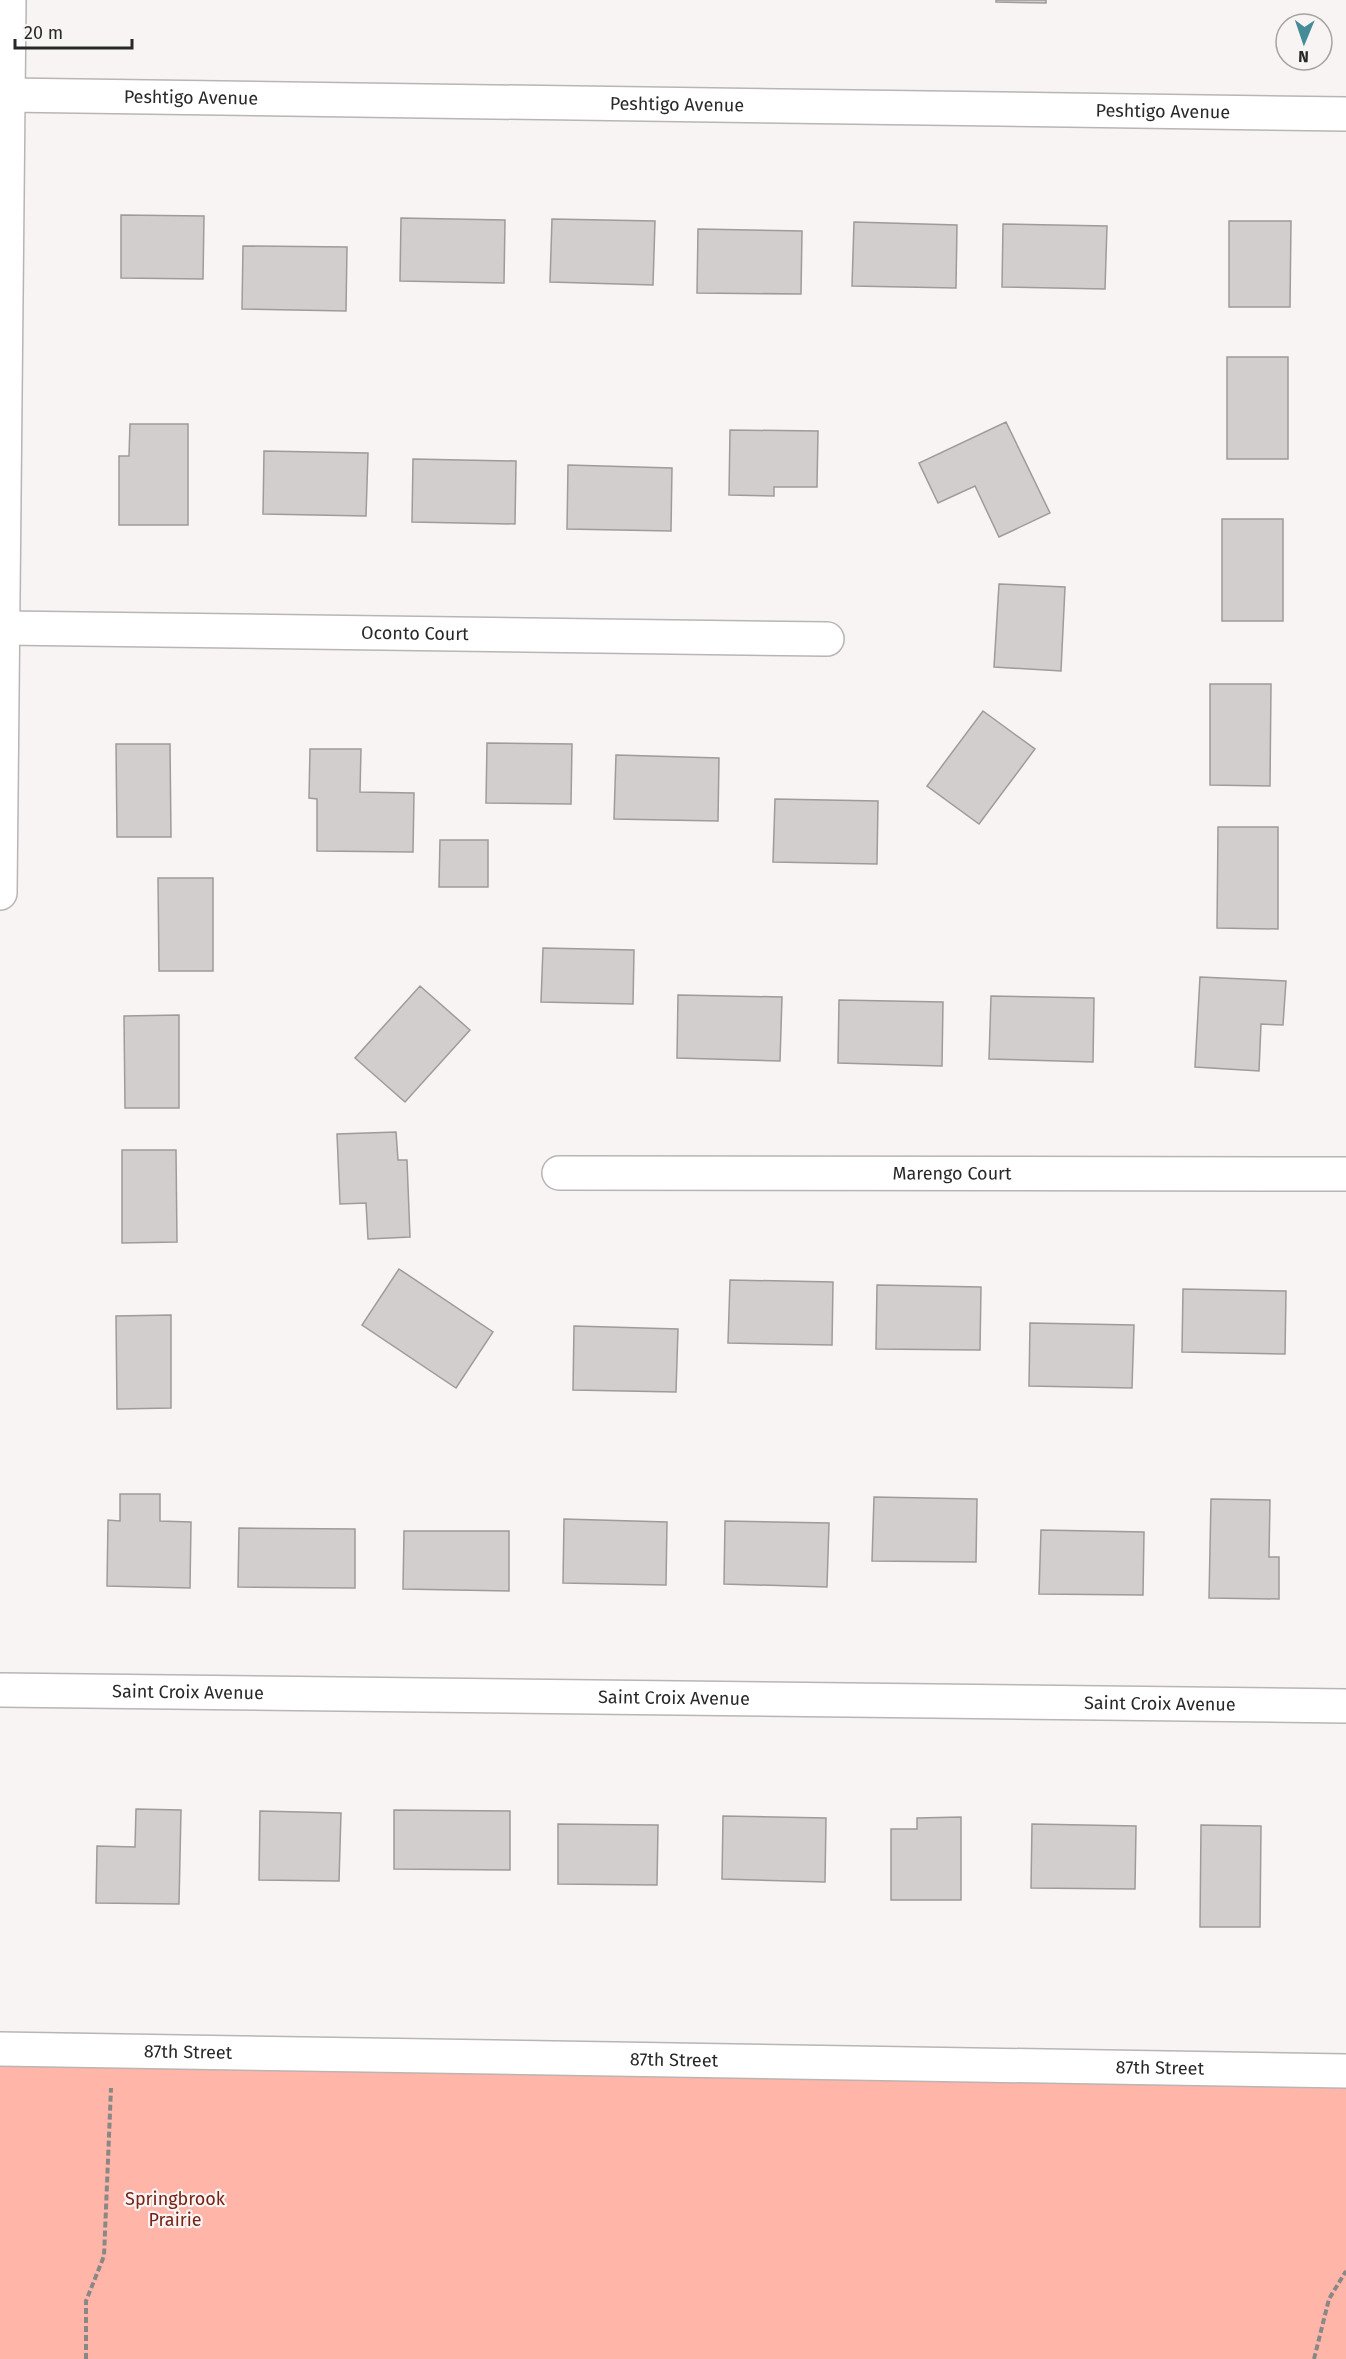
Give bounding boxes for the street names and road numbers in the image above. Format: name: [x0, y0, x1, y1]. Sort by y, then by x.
street label: Peshtigo Avenue: [124, 86, 258, 110]
street label: Peshtigo Avenue: [610, 93, 744, 116]
street label: Peshtigo Avenue: [1096, 99, 1230, 123]
street label: Oconto Court: [361, 622, 469, 645]
street label: Marengo Court: [892, 1162, 1012, 1185]
street label: Saint Croix Avenue: [112, 1680, 264, 1704]
street label: Saint Croix Avenue: [598, 1686, 750, 1710]
street label: Saint Croix Avenue: [1084, 1692, 1236, 1716]
street label: 87th Street: [144, 2040, 233, 2064]
street label: 87th Street: [630, 2048, 719, 2072]
street label: 87th Street: [1115, 2056, 1205, 2080]

